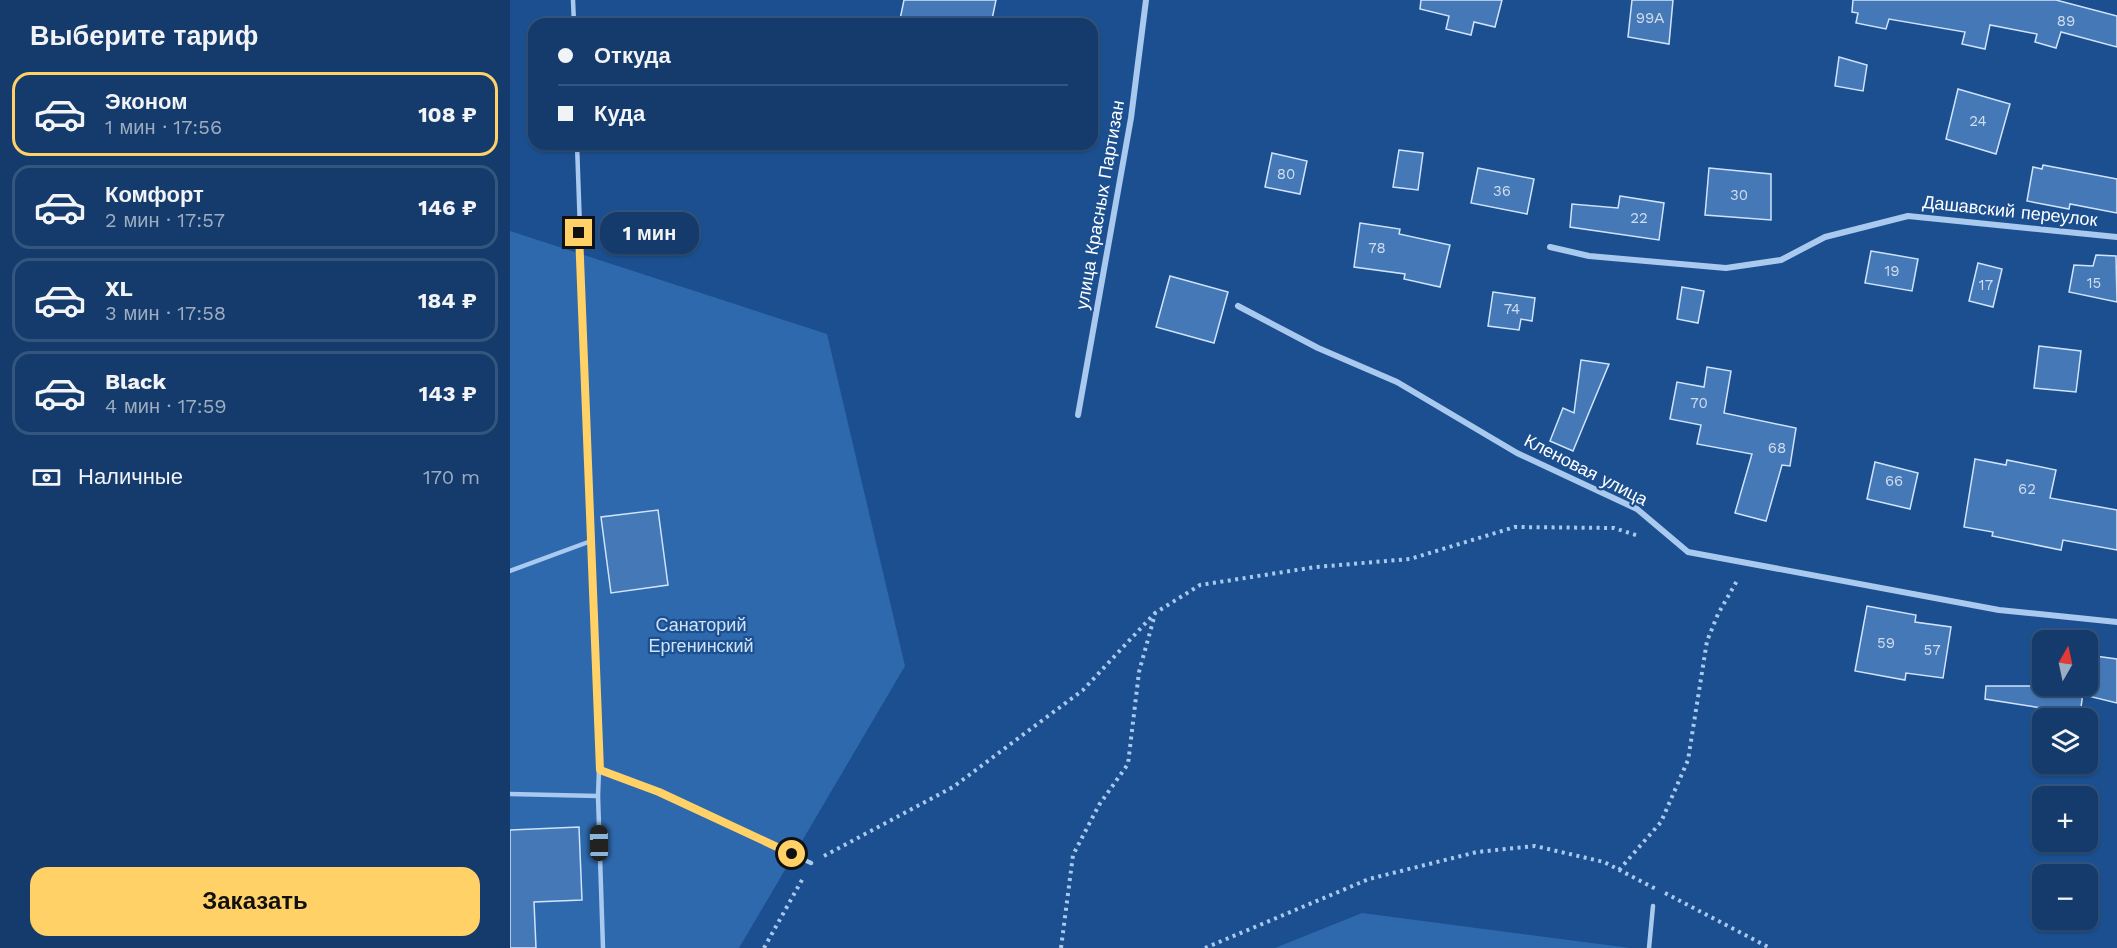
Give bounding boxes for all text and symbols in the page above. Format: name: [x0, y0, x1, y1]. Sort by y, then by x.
house number: 99А: [1636, 9, 1664, 27]
house number: 89: [2057, 12, 2075, 30]
text: Выберите тариф: [30, 20, 258, 52]
text: Откуда: [594, 43, 671, 68]
icon: car: [33, 87, 87, 141]
text: Эконом: [105, 89, 188, 114]
street label: улица Красных Партизан: [1071, 99, 1128, 311]
text: Куда: [594, 101, 645, 126]
text: 108 ₽: [418, 102, 477, 127]
house number: 24: [1969, 112, 1987, 130]
text: 1 мин · 17:56: [105, 115, 222, 139]
house number: 80: [1277, 165, 1295, 183]
icon: car: [33, 180, 87, 234]
text: Комфорт: [105, 182, 204, 207]
house number: 36: [1493, 182, 1511, 200]
house number: 30: [1730, 186, 1748, 204]
street label: Дашавский переулок: [1921, 191, 2099, 230]
text: 146 ₽: [418, 195, 477, 220]
text: 2 мин · 17:57: [105, 208, 225, 232]
house number: 22: [1630, 209, 1648, 227]
callout: 1 мин: [600, 212, 699, 254]
route end: [565, 219, 592, 246]
text: 1 мин: [623, 221, 676, 245]
house number: 78: [1368, 239, 1386, 257]
house number: 19: [1884, 262, 1900, 280]
icon: car: [33, 273, 87, 327]
house number: 15: [2087, 274, 2101, 292]
text: XL: [105, 276, 133, 301]
house number: 17: [1979, 276, 1993, 294]
text: 184 ₽: [418, 288, 477, 313]
house number: 74: [1504, 300, 1520, 318]
text: 3 мин · 17:58: [105, 301, 226, 325]
icon: car: [33, 366, 87, 420]
text: Black: [105, 369, 166, 394]
text: 143 ₽: [419, 381, 477, 406]
text: 4 мин · 17:59: [105, 394, 227, 418]
house number: 70: [1690, 394, 1708, 412]
street label: Кленовая улица: [1521, 429, 1652, 510]
house number: 68: [1768, 439, 1786, 457]
icon: cash: [30, 461, 63, 494]
text: Наличные: [78, 464, 183, 489]
text: 170 m: [423, 465, 480, 489]
house number: 66: [1885, 472, 1903, 490]
house number: 62: [2018, 480, 2036, 498]
park label: Санаторий Ергенинский: [648, 614, 754, 656]
north arrow: [2032, 630, 2098, 696]
map controls: [2032, 630, 2098, 930]
house number: 59: [1877, 634, 1895, 652]
house number: 57: [1923, 641, 1941, 659]
button: layers: [2032, 708, 2098, 774]
button: +: [2032, 786, 2098, 852]
car: [590, 825, 608, 861]
route start: [778, 840, 805, 867]
button: −: [2032, 864, 2098, 930]
button: Заказать: [30, 867, 480, 936]

